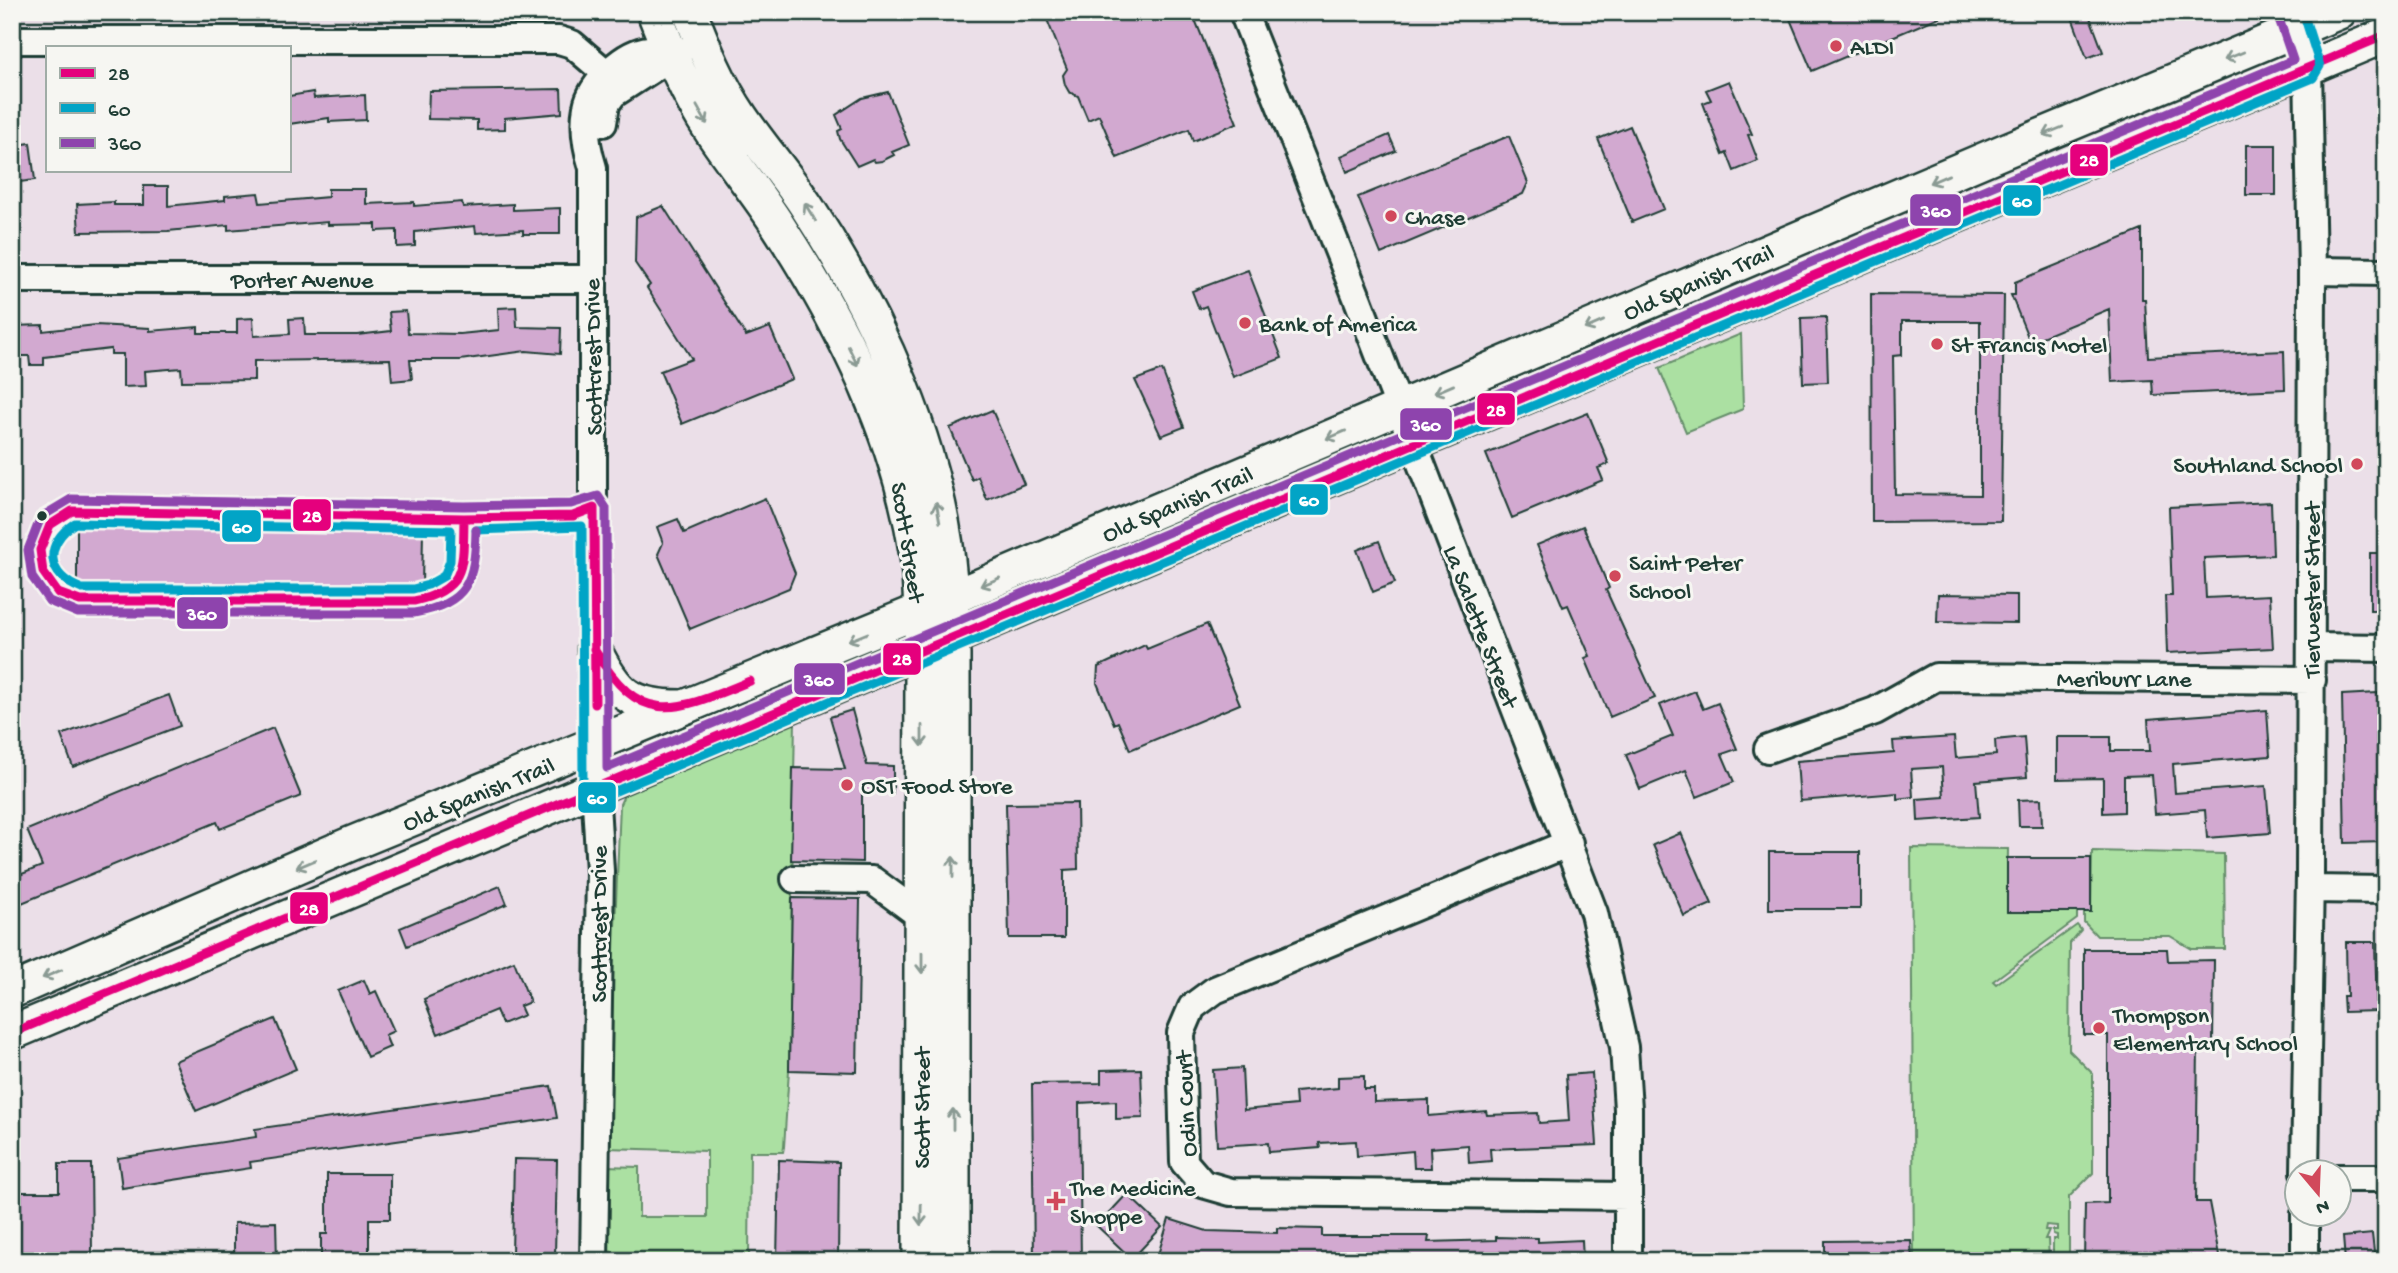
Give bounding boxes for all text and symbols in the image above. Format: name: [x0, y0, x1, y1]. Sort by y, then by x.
place label: ALDI: [1850, 35, 1894, 64]
marker: ALDI: [1828, 38, 1844, 54]
legend: [46, 46, 290, 172]
one-way arrow: [2224, 50, 2246, 63]
text: 28: [108, 64, 130, 89]
text: 60: [108, 100, 131, 125]
one-way arrow: [695, 105, 709, 125]
one-way arrow: [2042, 125, 2064, 138]
text: 360: [107, 134, 142, 159]
line badge: 28: [2069, 143, 2109, 177]
text: 28: [2079, 151, 2099, 174]
one-way arrow: [1929, 173, 1950, 186]
line badge: 60: [2002, 184, 2042, 217]
text: 60: [2012, 192, 2032, 215]
line badge: 360: [1909, 193, 1962, 227]
text: 360: [1920, 202, 1951, 225]
one-way arrow: [803, 203, 817, 223]
place label: Chase: [1405, 205, 1466, 234]
marker: Chase: [1383, 208, 1399, 224]
street label: Old Spanish Trail: [1619, 239, 1779, 329]
street label: Porter Avenue: [230, 268, 374, 297]
street label: Scottcrest Drive: [580, 278, 611, 436]
place label: Bank of America: [1258, 312, 1417, 341]
marker: Bank of America: [1237, 315, 1253, 331]
one-way arrow: [1584, 319, 1605, 332]
place label: St Francis Motel: [1951, 333, 2108, 362]
marker: St Francis Motel: [1929, 336, 1945, 352]
one-way arrow: [847, 345, 860, 366]
one-way arrow: [1433, 383, 1455, 396]
line badge: 28: [1476, 392, 1516, 426]
text: 28: [1486, 401, 1506, 424]
line badge: 360: [1399, 407, 1453, 441]
text: 360: [1410, 416, 1441, 439]
one-way arrow: [1326, 429, 1347, 442]
place label: Southland School: [2173, 453, 2343, 482]
marker: Southland School: [2349, 456, 2365, 472]
street label: Old Spanish Trail: [1098, 461, 1258, 551]
street label: Scott Street: [882, 481, 930, 607]
line badge: 60: [1289, 483, 1329, 516]
text: 60: [1299, 491, 1319, 514]
line badge: 28: [292, 498, 332, 532]
street label: Tierwester Street: [2300, 500, 2329, 680]
one-way arrow: [931, 501, 944, 523]
text: 28: [302, 507, 322, 530]
unlabelled marker: [35, 509, 49, 523]
line badge: 60: [221, 509, 262, 543]
text: 60: [232, 518, 252, 541]
street label: La Salette Street: [1434, 542, 1524, 715]
place label: Saint Peter School: [1629, 551, 1744, 608]
marker: Saint Peter School: [1607, 568, 1623, 584]
one-way arrow: [980, 576, 1002, 589]
line badge: 360: [176, 596, 229, 630]
text: 360: [186, 605, 217, 628]
one-way arrow: [847, 631, 869, 644]
line badge: 28: [882, 642, 922, 676]
text: 28: [892, 650, 912, 673]
line badge: 360: [793, 662, 846, 696]
street label: Meriburr Lane: [2056, 667, 2192, 696]
text: 360: [803, 671, 834, 694]
one-way arrow: [915, 724, 929, 747]
street label: Old Spanish Trail: [399, 753, 560, 840]
place label: OST Food Store: [861, 774, 1013, 803]
marker: OST Food Store: [839, 777, 855, 793]
line badge: 60: [577, 781, 617, 814]
text: 60: [587, 789, 607, 812]
street label: Scottcrest Drive: [587, 845, 616, 1003]
one-way arrow: [946, 856, 960, 879]
one-way arrow: [296, 858, 317, 871]
line badge: 28: [289, 891, 329, 925]
text: 28: [299, 900, 319, 923]
one-way arrow: [915, 952, 929, 975]
one-way arrow: [42, 968, 64, 981]
place label: Thompson Elementary School: [2111, 1003, 2298, 1060]
marker: Thompson Elementary School: [2091, 1020, 2107, 1036]
street label: Scott Street: [910, 1045, 939, 1169]
street label: Odin Court: [1171, 1048, 1206, 1157]
one-way arrow: [946, 1108, 960, 1131]
north arrow: [2282, 1158, 2352, 1228]
place label: The Medicine Shoppe: [1068, 1176, 1196, 1233]
marker: The Medicine Shoppe: [1048, 1193, 1064, 1209]
text: N: [2313, 1193, 2332, 1219]
one-way arrow: [914, 1204, 928, 1227]

